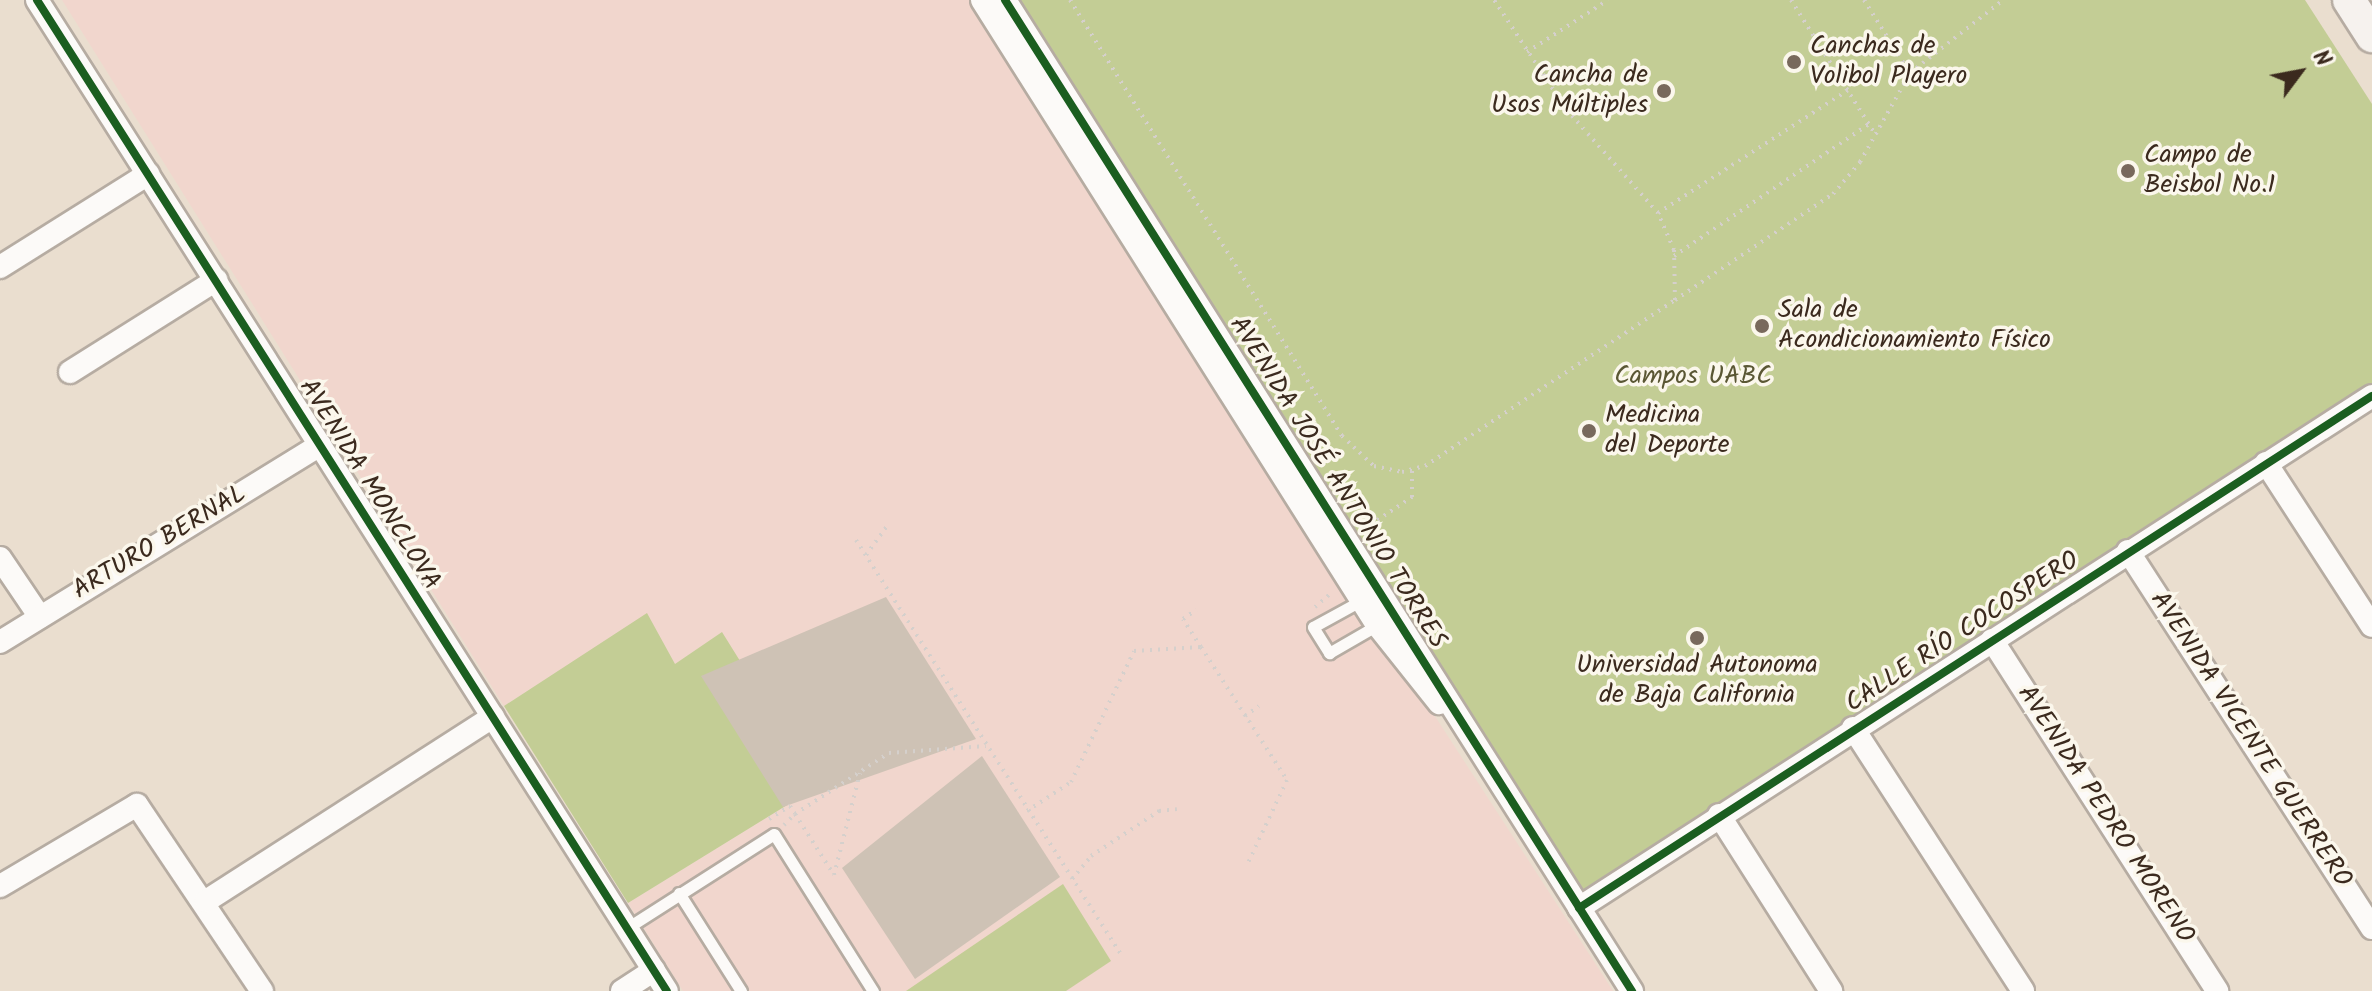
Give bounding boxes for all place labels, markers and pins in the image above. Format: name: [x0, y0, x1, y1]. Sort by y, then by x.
place label: Canchas de Volibol Playero: [1810, 31, 1967, 92]
marker: Canchas de Volibol Playero: [1785, 53, 1803, 71]
place label: Cancha de Usos Múltiples: [1491, 60, 1648, 122]
marker: Cancha de Usos Múltiples: [1655, 82, 1673, 100]
place label: Campo de Beisbol No.1: [2144, 140, 2275, 202]
marker: Campo de Beisbol No.1: [2119, 162, 2137, 180]
place label: Sala de Acondicionamiento Físico: [1778, 295, 2051, 356]
marker: Sala de Acondicionamiento Físico: [1753, 317, 1771, 335]
place label: Medicina del Deporte: [1605, 400, 1730, 462]
marker: Medicina del Deporte: [1580, 422, 1598, 440]
marker: Universidad Autonoma de Baja California: [1688, 629, 1706, 647]
place label: Universidad Autonoma de Baja California: [1576, 650, 1818, 712]

